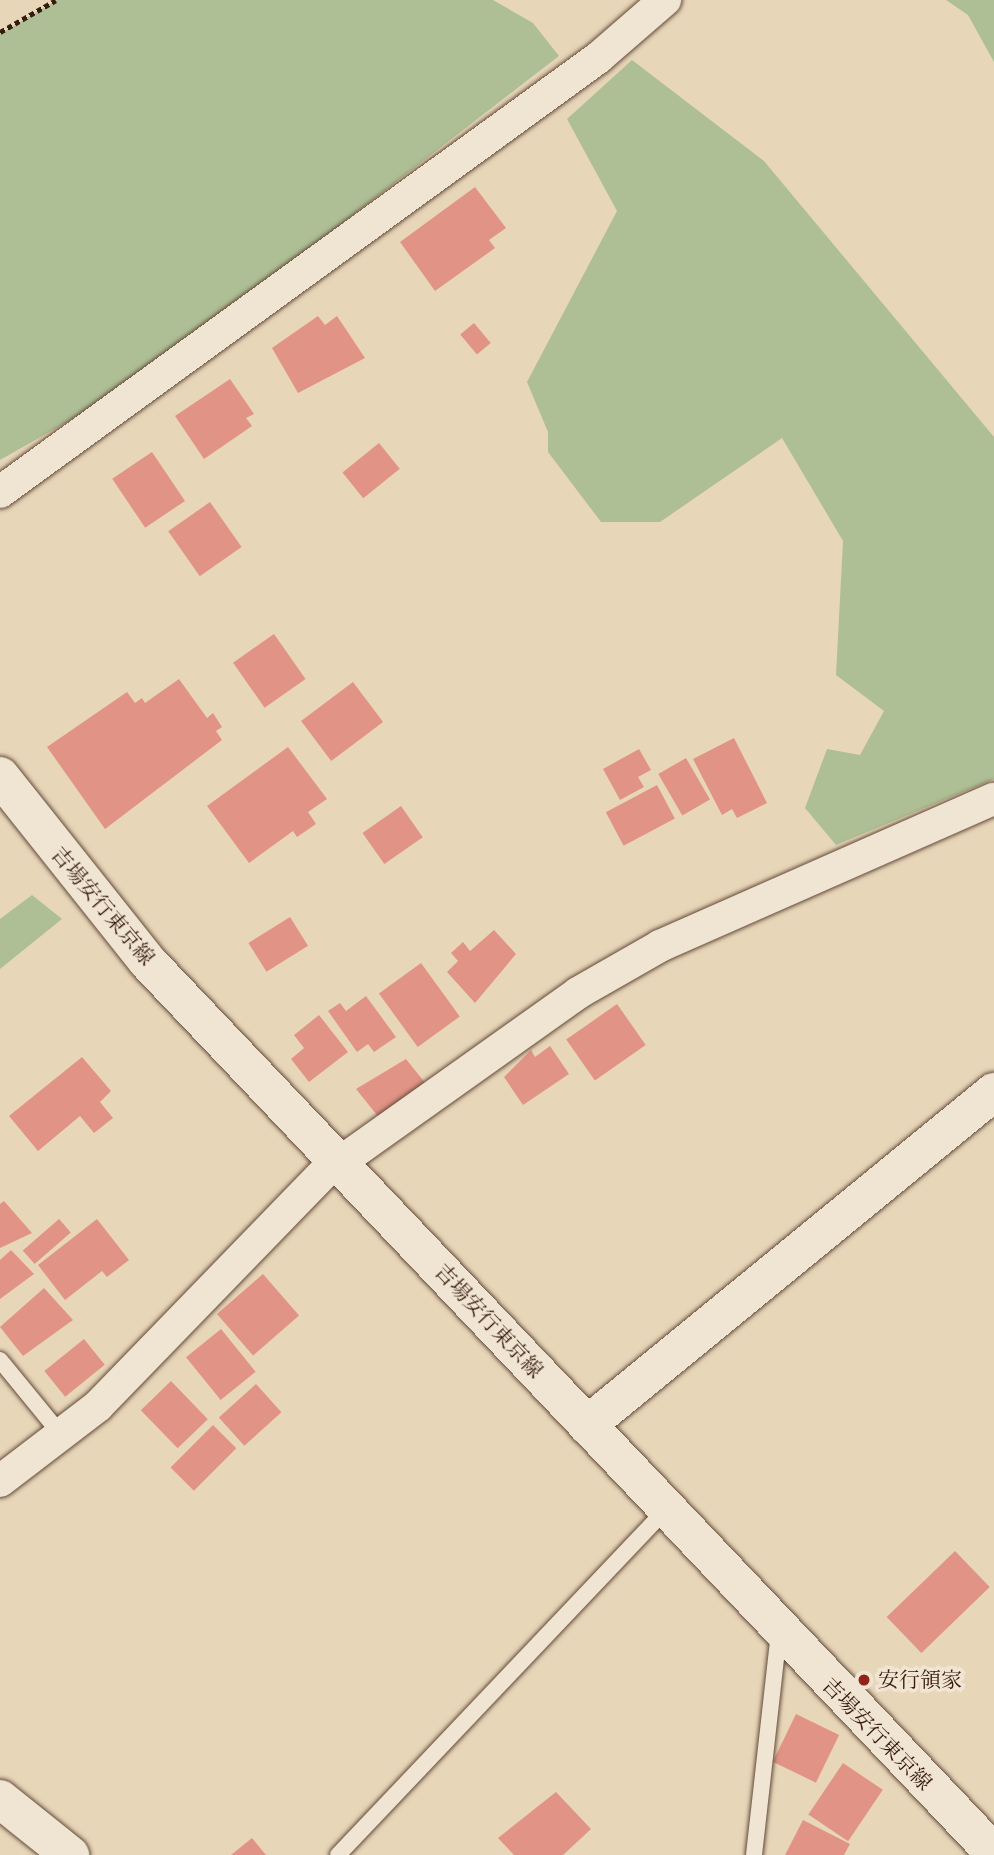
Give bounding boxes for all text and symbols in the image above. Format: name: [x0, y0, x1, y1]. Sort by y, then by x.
street label: 吉場安行東京線: [46, 842, 160, 970]
street label: 吉場安行東京線: [430, 1259, 548, 1383]
place label: 安行領家: [878, 1667, 962, 1693]
street label: 吉場安行東京線: [817, 1672, 937, 1796]
marker: 安行領家: [856, 1672, 872, 1688]

